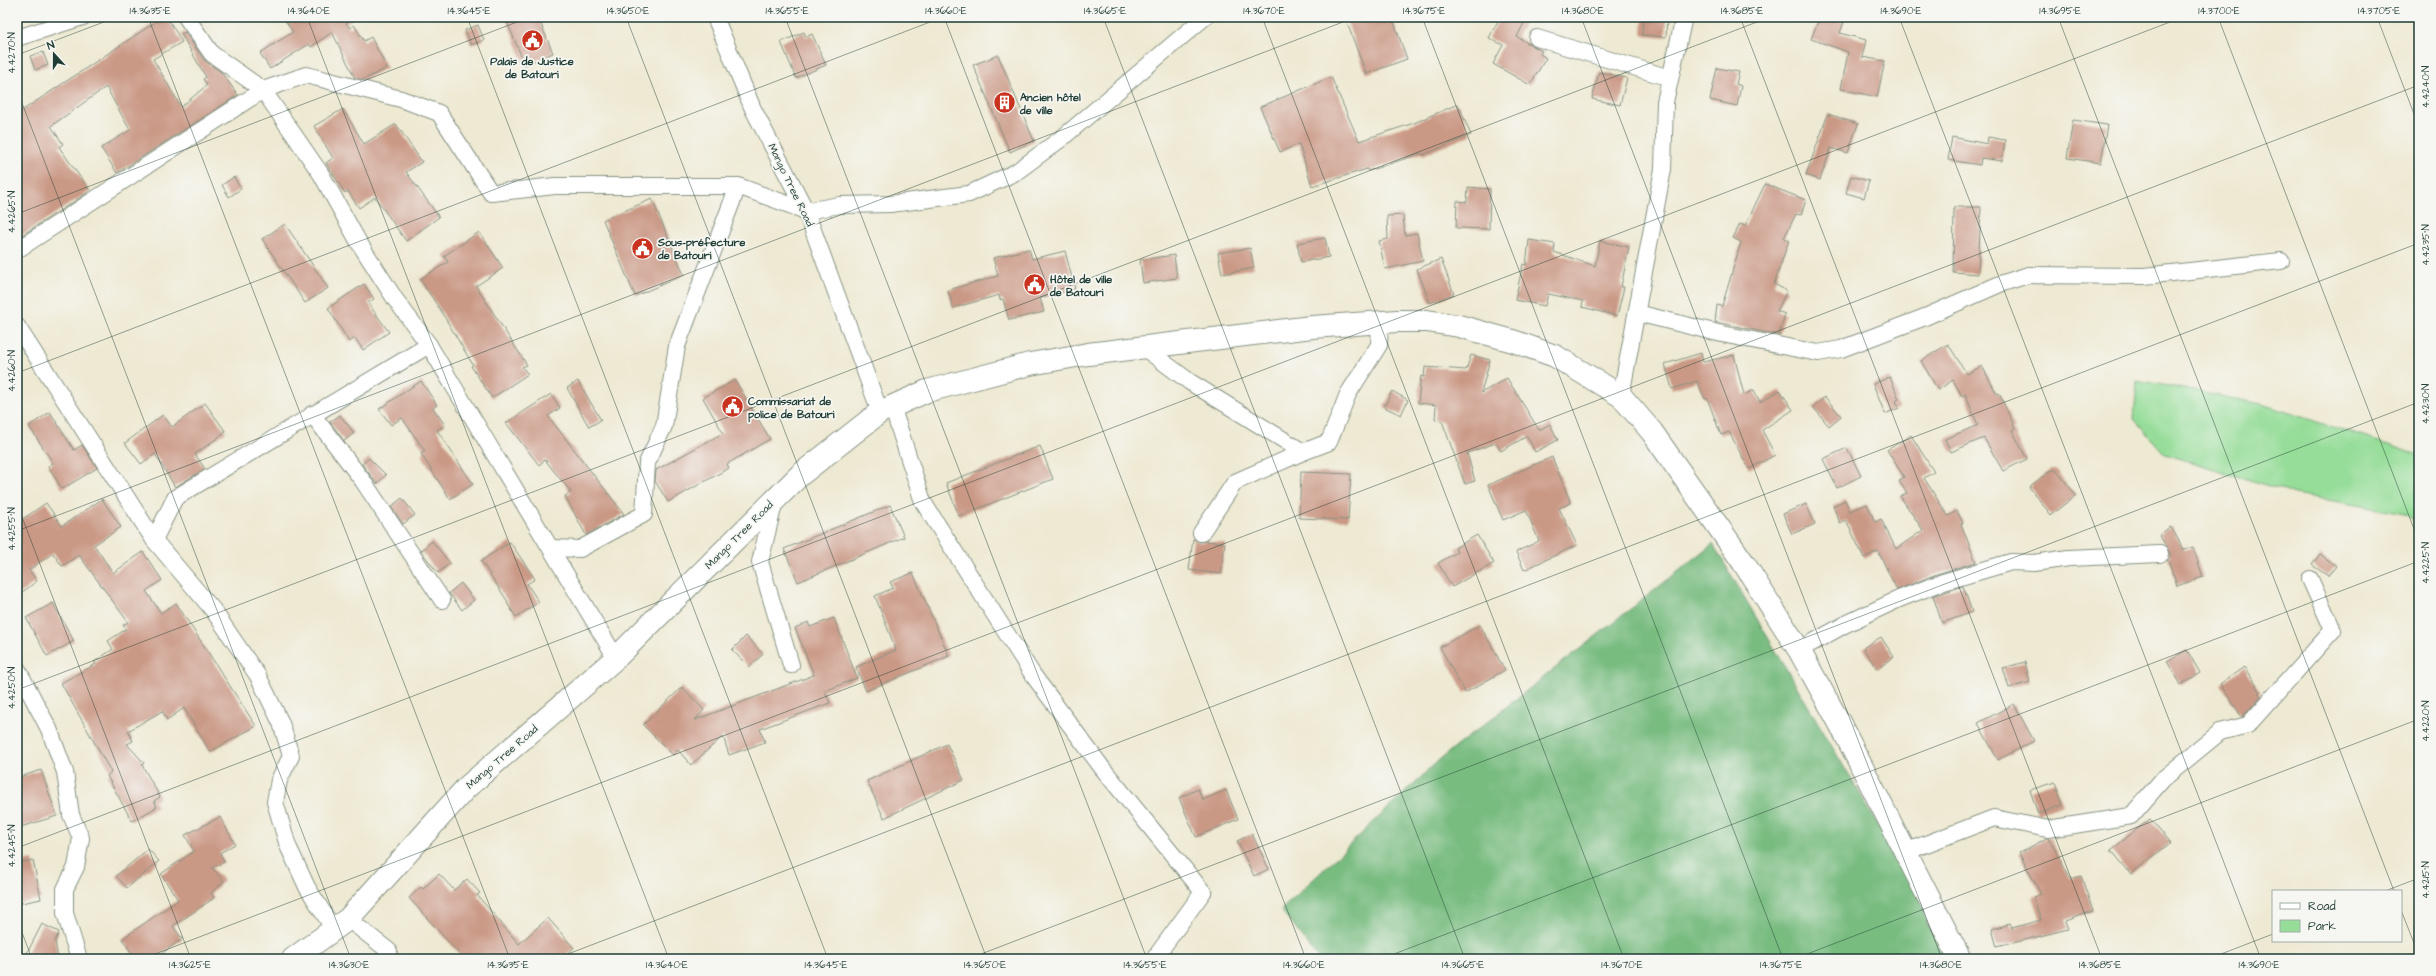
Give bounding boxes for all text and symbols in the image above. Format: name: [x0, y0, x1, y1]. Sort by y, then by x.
text: 14.3635°E: [129, 4, 171, 18]
text: 14.3640°E: [288, 4, 330, 18]
text: 14.3645°E: [448, 4, 491, 18]
text: 14.3650°E: [607, 4, 649, 18]
text: 14.3655°E: [765, 4, 809, 18]
text: 14.3660°E: [925, 4, 967, 18]
text: 14.3665°E: [1084, 4, 1126, 18]
text: 14.3670°E: [1243, 4, 1285, 18]
text: 14.3675°E: [1403, 4, 1445, 18]
text: 14.3680°E: [1562, 4, 1604, 18]
text: 14.3685°E: [1721, 4, 1763, 18]
text: 14.3690°E: [1881, 4, 1922, 18]
text: 14.3695°E: [2039, 4, 2081, 18]
text: 14.3700°E: [2198, 4, 2240, 18]
text: 14.3705°E: [2358, 4, 2400, 18]
public building icon: Palais de Justice de Batouri: [519, 28, 545, 54]
text: 4.4270°N: [5, 32, 19, 74]
north arrow: [34, 34, 74, 74]
text: N: [45, 37, 57, 53]
place label: Palais de Justice de Batouri: [490, 54, 574, 82]
text: 4.4240°N: [2419, 66, 2433, 108]
building icon: Ancien hôtel de ville: [991, 90, 1017, 116]
place label: Ancien hôtel de ville: [1019, 90, 1081, 118]
street label: Mango Tree Road: [763, 141, 818, 230]
text: 4.4265°N: [5, 191, 19, 233]
text: 4.4235°N: [2419, 224, 2433, 266]
public building icon: Sous-préfecture de Batouri: [630, 235, 656, 261]
place label: Sous-préfecture de Batouri: [657, 235, 745, 263]
public building icon: Hôtel de ville de Batouri: [1022, 272, 1048, 298]
place label: Hôtel de ville de Batouri: [1049, 272, 1112, 300]
text: 4.4260°N: [5, 350, 19, 392]
text: 4.4230°N: [2419, 384, 2433, 424]
public building icon: Commissariat de police de Batouri: [720, 394, 746, 420]
place label: Commissariat de police de Batouri: [748, 394, 835, 423]
street label: Mango Tree Road: [702, 497, 777, 573]
text: 4.4255°N: [5, 507, 19, 551]
text: 4.4225°N: [2419, 542, 2433, 584]
text: 4.4250°N: [5, 667, 19, 709]
text: 4.4220°N: [2419, 700, 2433, 742]
street label: Mango Tree Road: [463, 721, 542, 793]
text: 4.4245°N: [5, 824, 19, 868]
text: 4.4215°N: [2419, 861, 2433, 899]
legend: [2272, 890, 2402, 942]
text: Road: [2308, 898, 2336, 915]
text: Park: [2308, 918, 2336, 935]
text: 14.3625°E: [169, 958, 211, 972]
text: 14.3630°E: [329, 958, 369, 972]
text: 14.3635°E: [487, 958, 529, 972]
text: 14.3640°E: [646, 958, 688, 972]
text: 14.3645°E: [805, 958, 848, 972]
text: 14.3650°E: [964, 958, 1006, 972]
text: 14.3655°E: [1123, 958, 1167, 972]
text: 14.3660°E: [1283, 958, 1325, 972]
text: 14.3665°E: [1442, 958, 1484, 972]
text: 14.3670°E: [1601, 958, 1643, 972]
text: 14.3675°E: [1760, 958, 1802, 972]
text: 14.3680°E: [1920, 958, 1962, 972]
text: 14.3685°E: [2079, 958, 2121, 972]
text: 14.3690°E: [2239, 958, 2280, 972]

